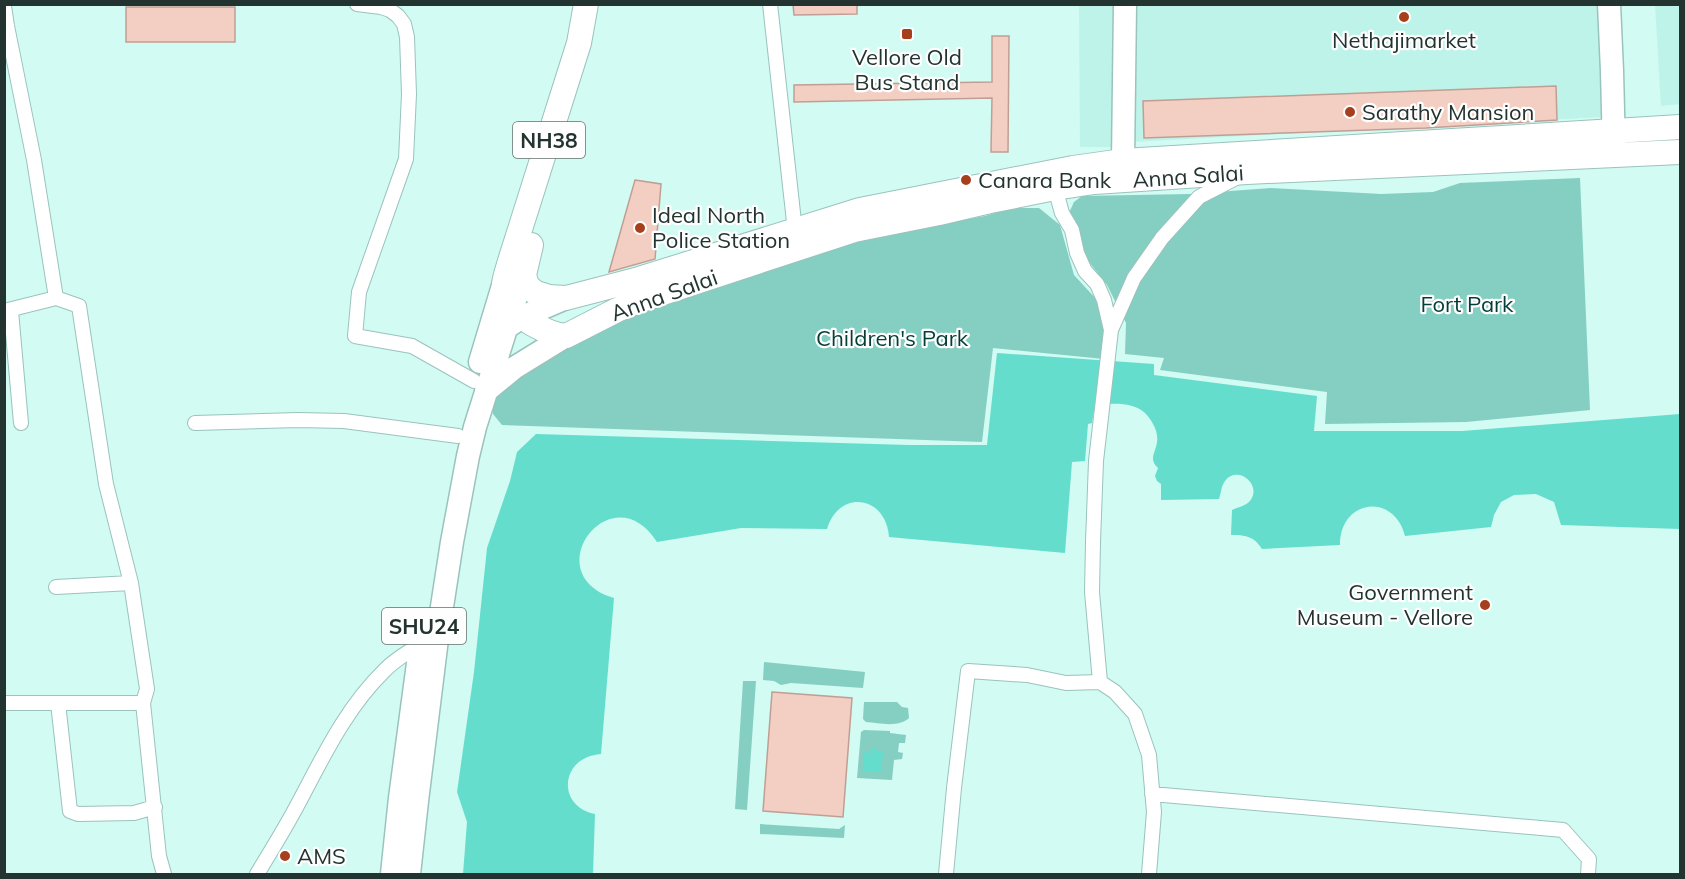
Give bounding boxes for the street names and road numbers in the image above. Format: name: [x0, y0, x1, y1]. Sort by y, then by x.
road number: NH38: [513, 122, 585, 158]
street label: Anna Salai: [1131, 158, 1245, 194]
street label: Anna Salai: [607, 263, 721, 327]
road number: SHU24: [382, 608, 466, 644]

